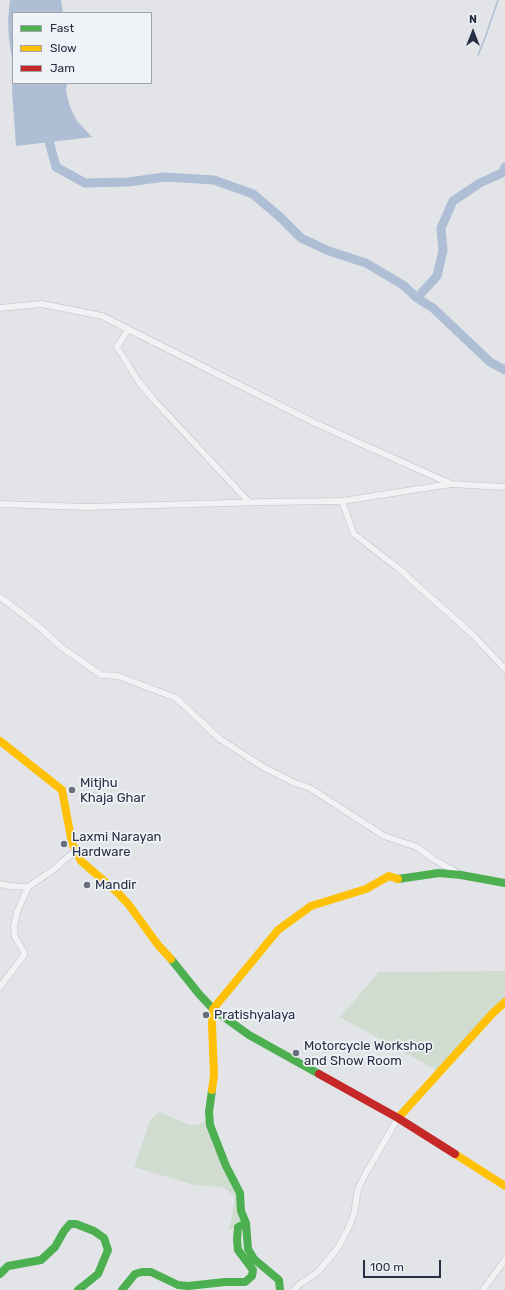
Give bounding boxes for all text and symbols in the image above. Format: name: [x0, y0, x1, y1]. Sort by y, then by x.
legend: [12, 12, 152, 84]
north arrow: [453, 12, 493, 52]
text: N: [469, 13, 477, 26]
text: Fast: [50, 21, 74, 35]
text: Slow: [50, 41, 77, 55]
text: Jam: [50, 61, 75, 75]
place label: Mitjhu Khaja Ghar: [80, 775, 146, 806]
marker: Mitjhu Khaja Ghar: [67, 785, 77, 795]
place label: Laxmi Narayan Hardware: [72, 829, 161, 860]
marker: Laxmi Narayan Hardware: [59, 839, 69, 849]
place label: Mandir: [95, 877, 136, 893]
marker: Mandir: [82, 880, 92, 890]
place label: Pratishyalaya: [214, 1007, 295, 1023]
marker: Pratishyalaya: [201, 1010, 211, 1020]
place label: Motorcycle Workshop and Show Room: [304, 1038, 433, 1069]
marker: Motorcycle Workshop and Show Room: [291, 1048, 301, 1058]
scale bar: [365, 1252, 443, 1278]
text: 100 m: [370, 1260, 404, 1274]

